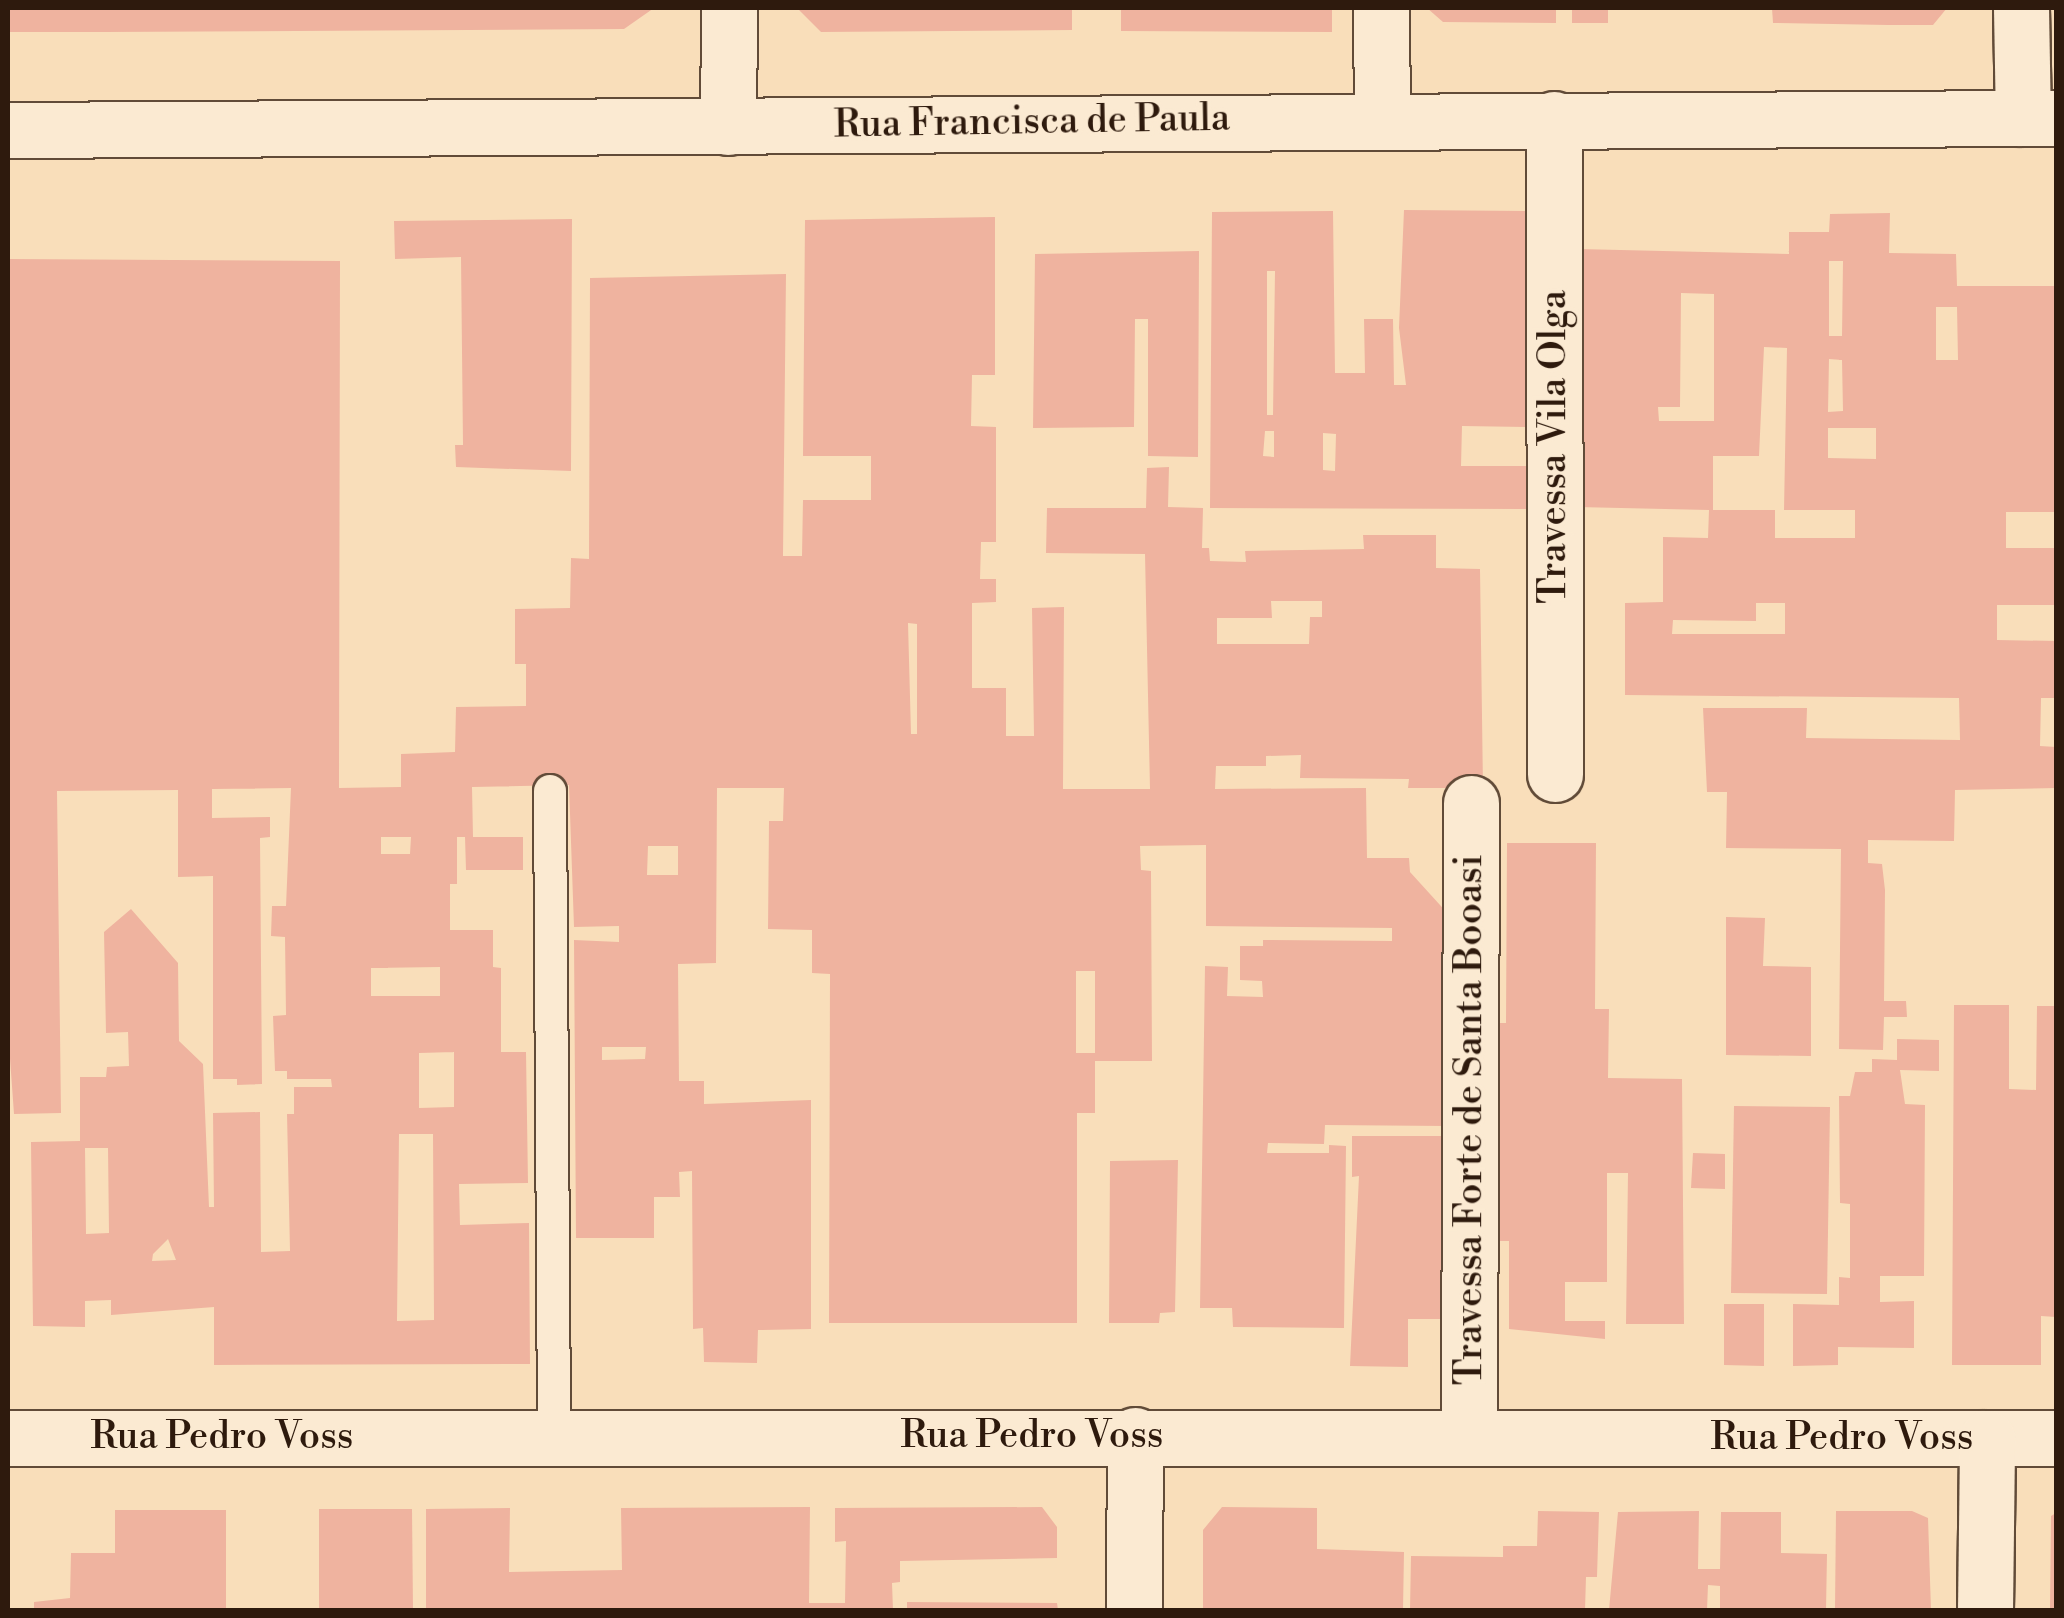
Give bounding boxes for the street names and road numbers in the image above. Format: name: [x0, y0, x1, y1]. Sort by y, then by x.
street label: Rua Francisca de Paula: [834, 96, 1230, 148]
street label: Travessa Vila Olga: [1531, 290, 1577, 604]
street label: Travessa Forte de Santa Booasi: [1447, 855, 1493, 1385]
street label: Rua Pedro Voss: [901, 1413, 1163, 1459]
street label: Rua Pedro Voss: [91, 1414, 353, 1460]
street label: Rua Pedro Voss: [1711, 1415, 1973, 1461]

